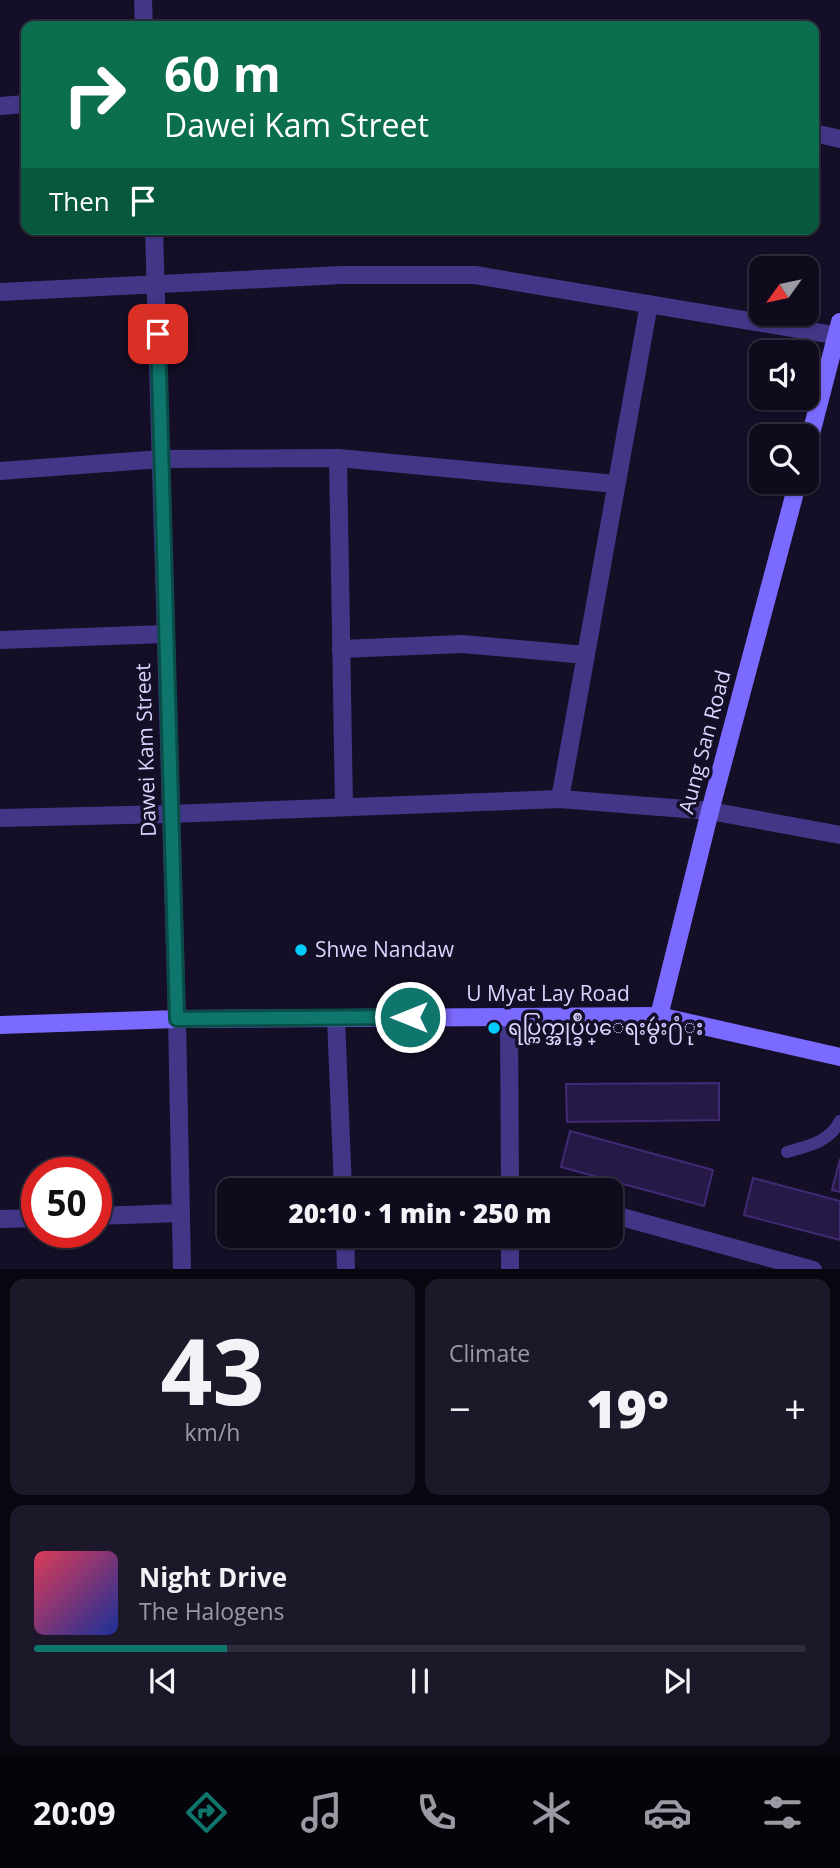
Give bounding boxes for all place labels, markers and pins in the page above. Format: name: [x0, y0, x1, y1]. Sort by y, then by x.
pin: [128, 304, 188, 364]
place label: Shwe Nandaw: [315, 935, 455, 963]
marker: Shwe Nandaw: [293, 942, 309, 958]
place label: ရပ္ကြက္အုပ္ခ်ဳပ္ေရးမွဴး႐ံုး: [508, 1012, 703, 1046]
marker: ရပ္ကြက္အုပ္ခ်ဳပ္ေရးမွဴး႐ံုး: [486, 1020, 502, 1036]

